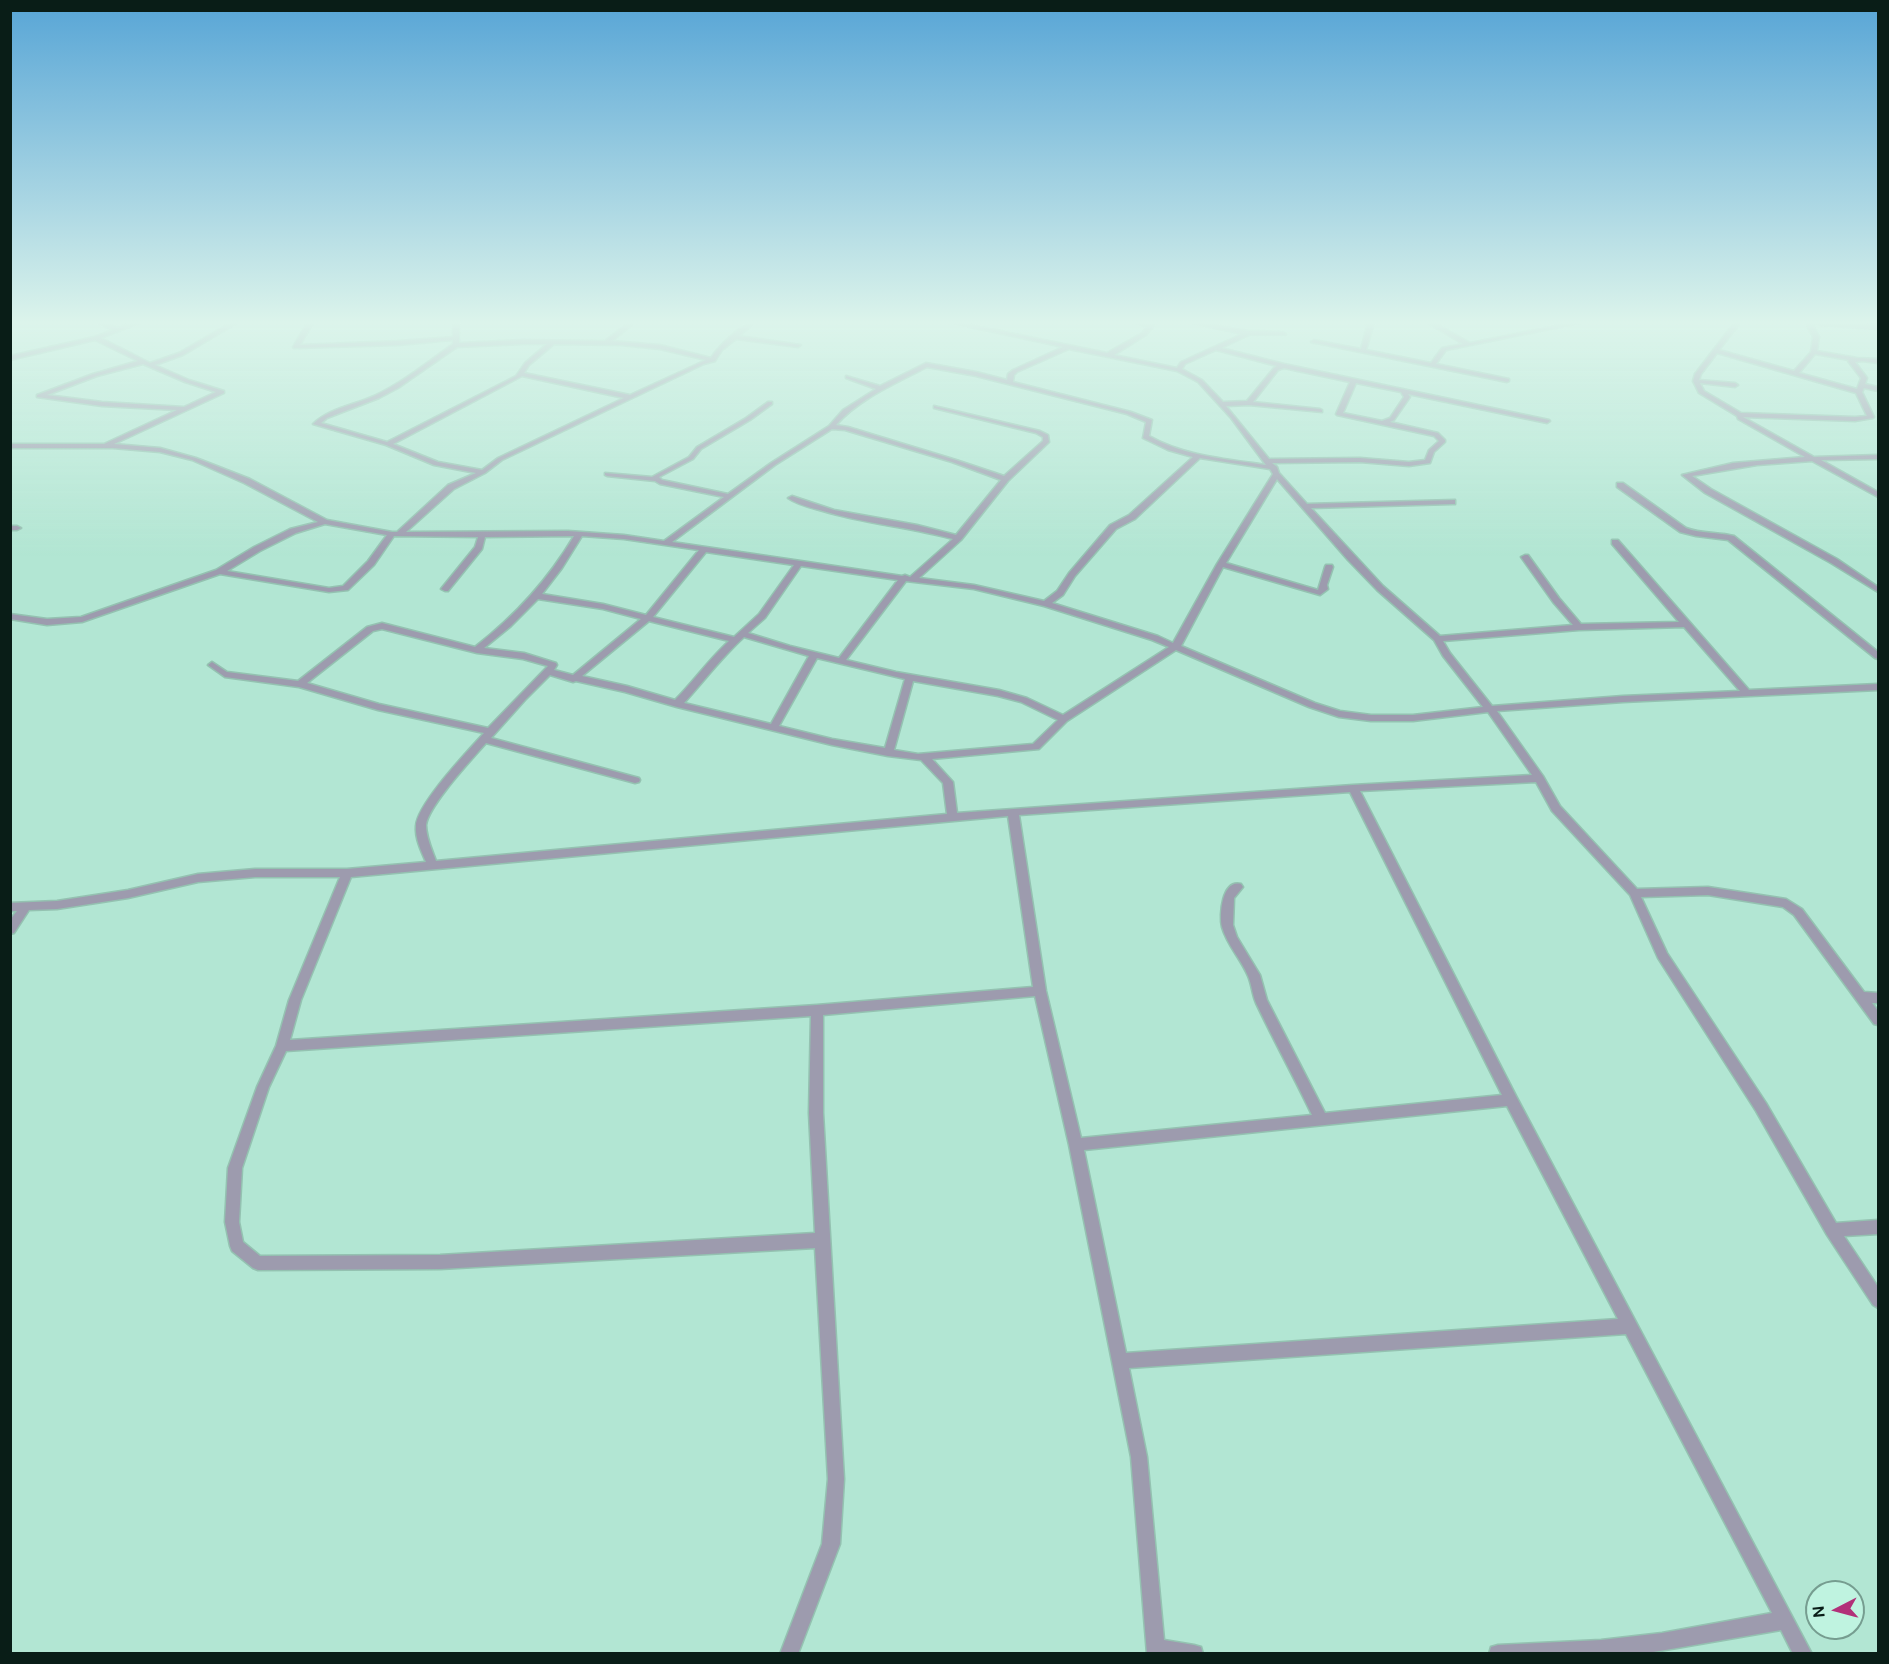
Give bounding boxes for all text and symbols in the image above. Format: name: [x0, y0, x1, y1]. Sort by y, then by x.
north arrow: [1805, 1580, 1865, 1640]
text: N: [1808, 1605, 1830, 1619]

